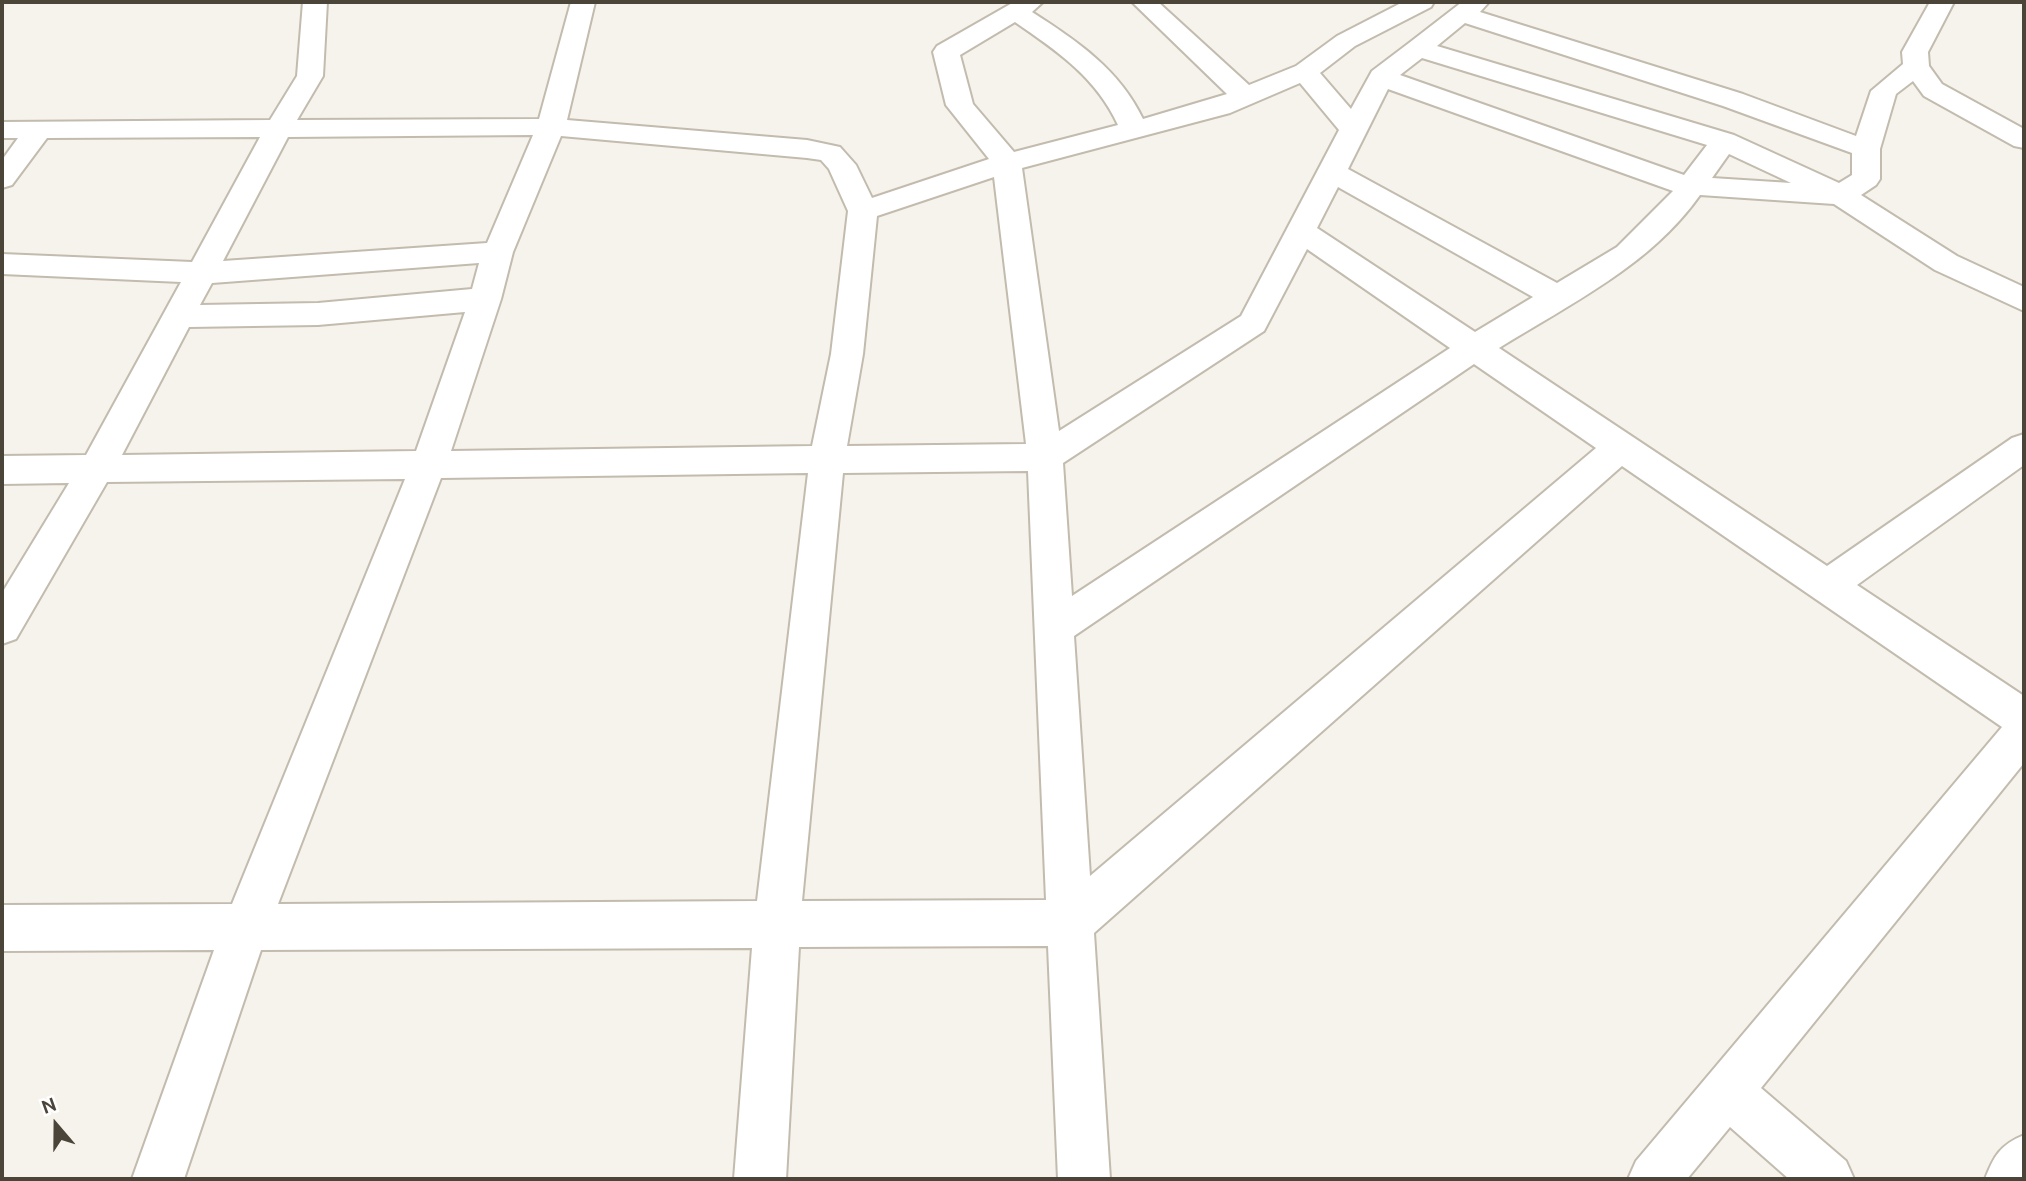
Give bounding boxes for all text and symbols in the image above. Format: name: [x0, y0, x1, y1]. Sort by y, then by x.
north arrow: [21, 1090, 91, 1160]
text: N: [38, 1093, 59, 1118]

